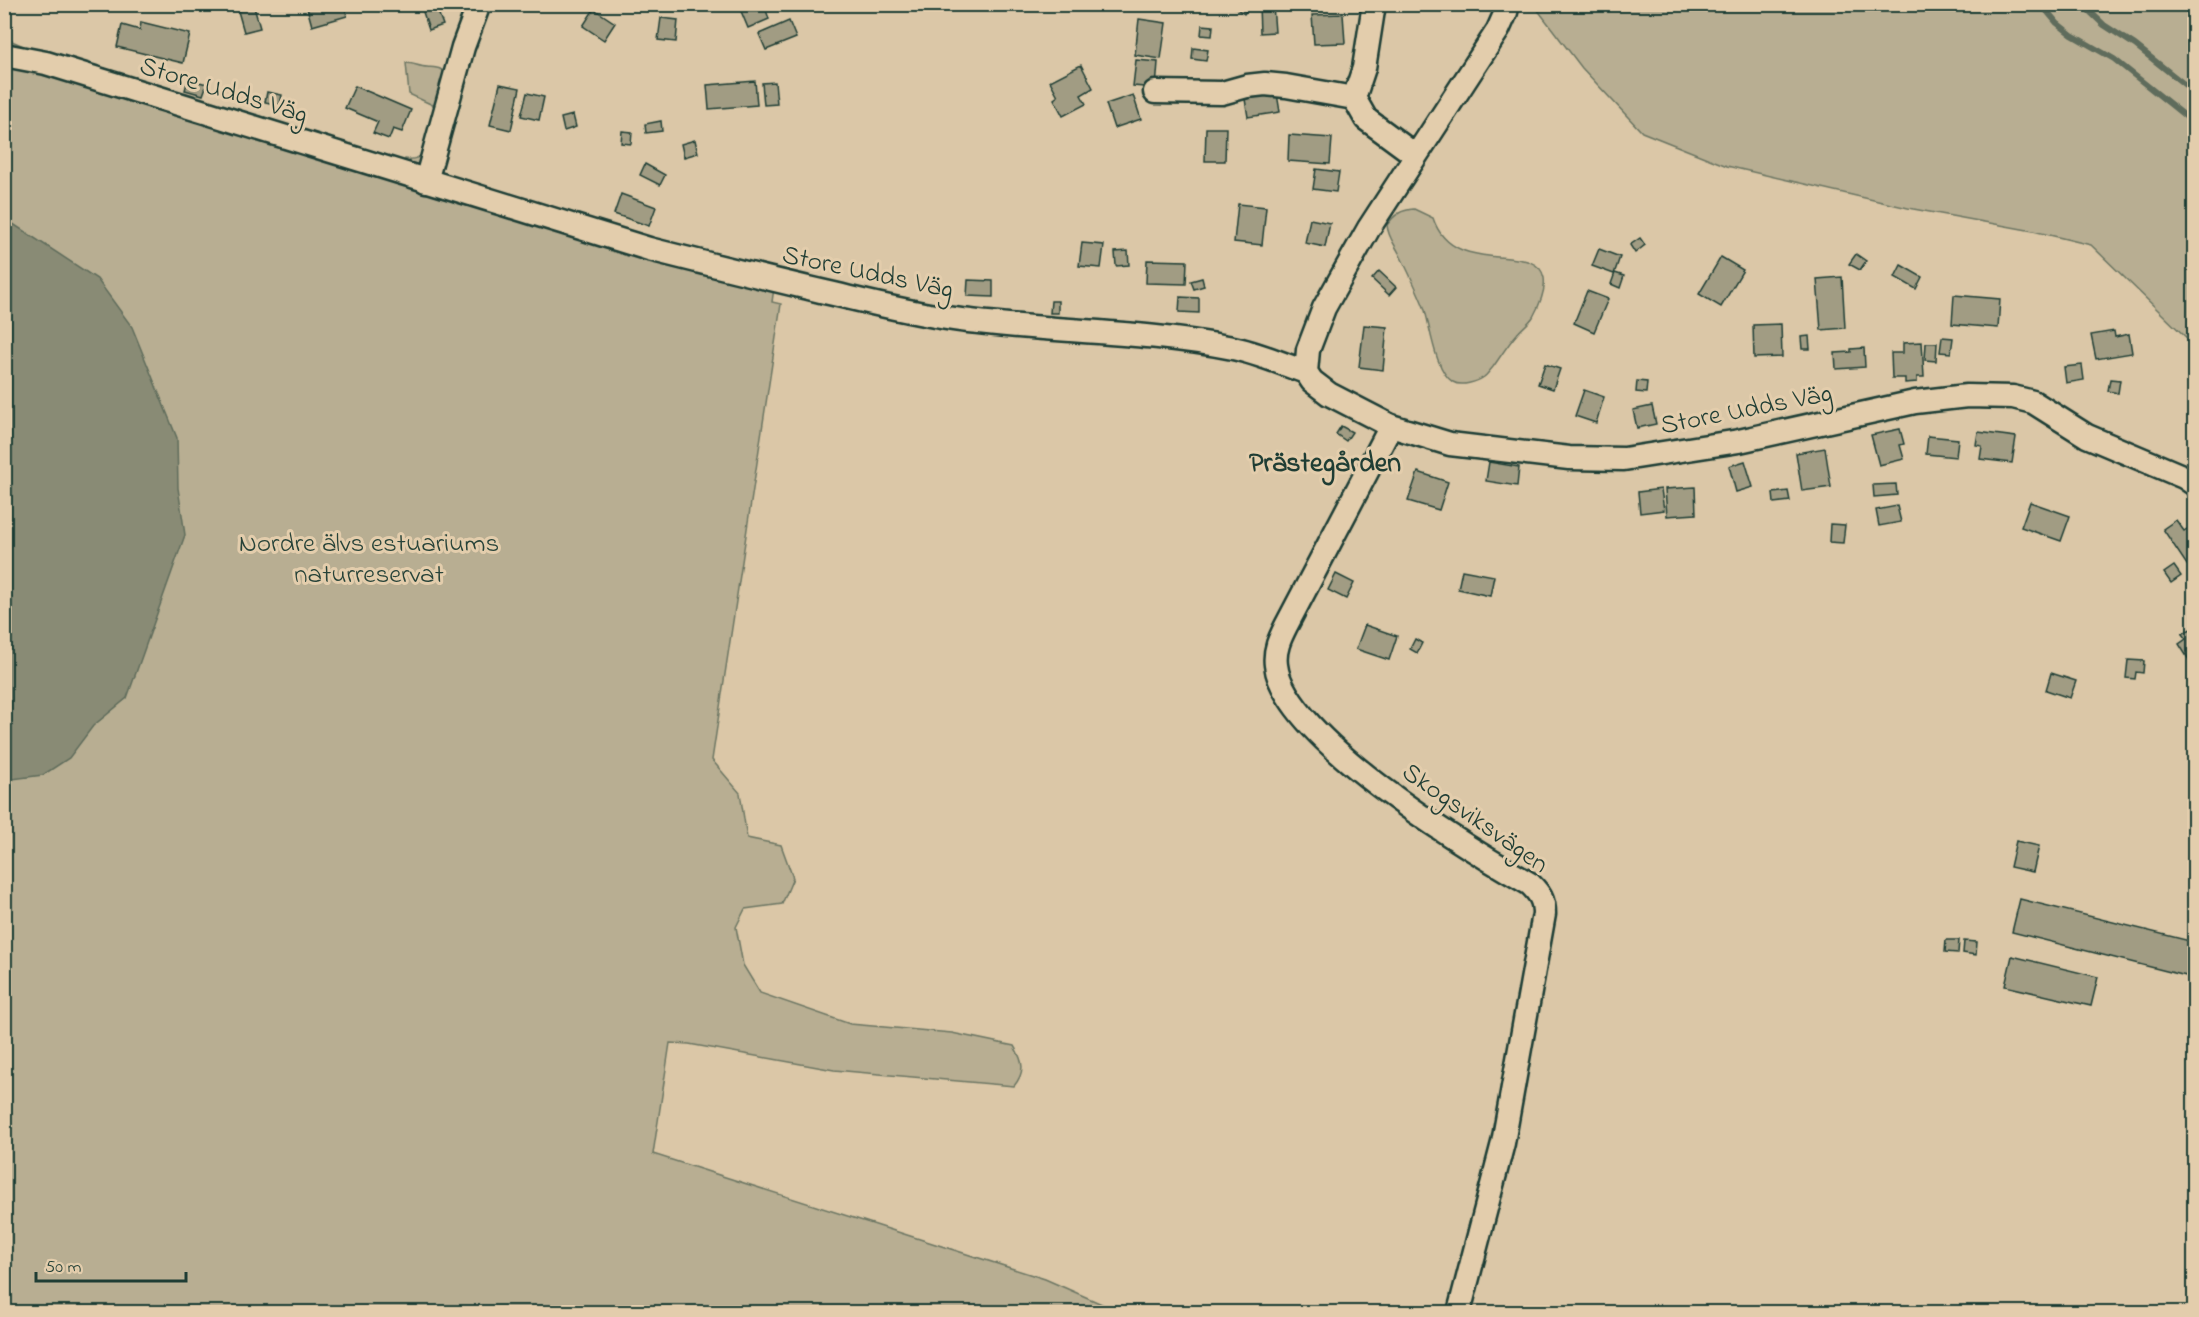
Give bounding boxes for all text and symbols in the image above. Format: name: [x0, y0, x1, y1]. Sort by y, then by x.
street label: Store Udds Väg: [134, 47, 312, 135]
street label: Store Udds Väg: [778, 236, 957, 311]
street label: Store Udds Väg: [1657, 375, 1836, 446]
district label: Prästegården: [1249, 444, 1401, 486]
park label: Nordre älvs estuariums naturreservat: [239, 525, 499, 595]
street label: Skogsviksvägen: [1393, 754, 1556, 884]
scale bar: [36, 1245, 186, 1283]
text: 50 m: [45, 1255, 82, 1281]

